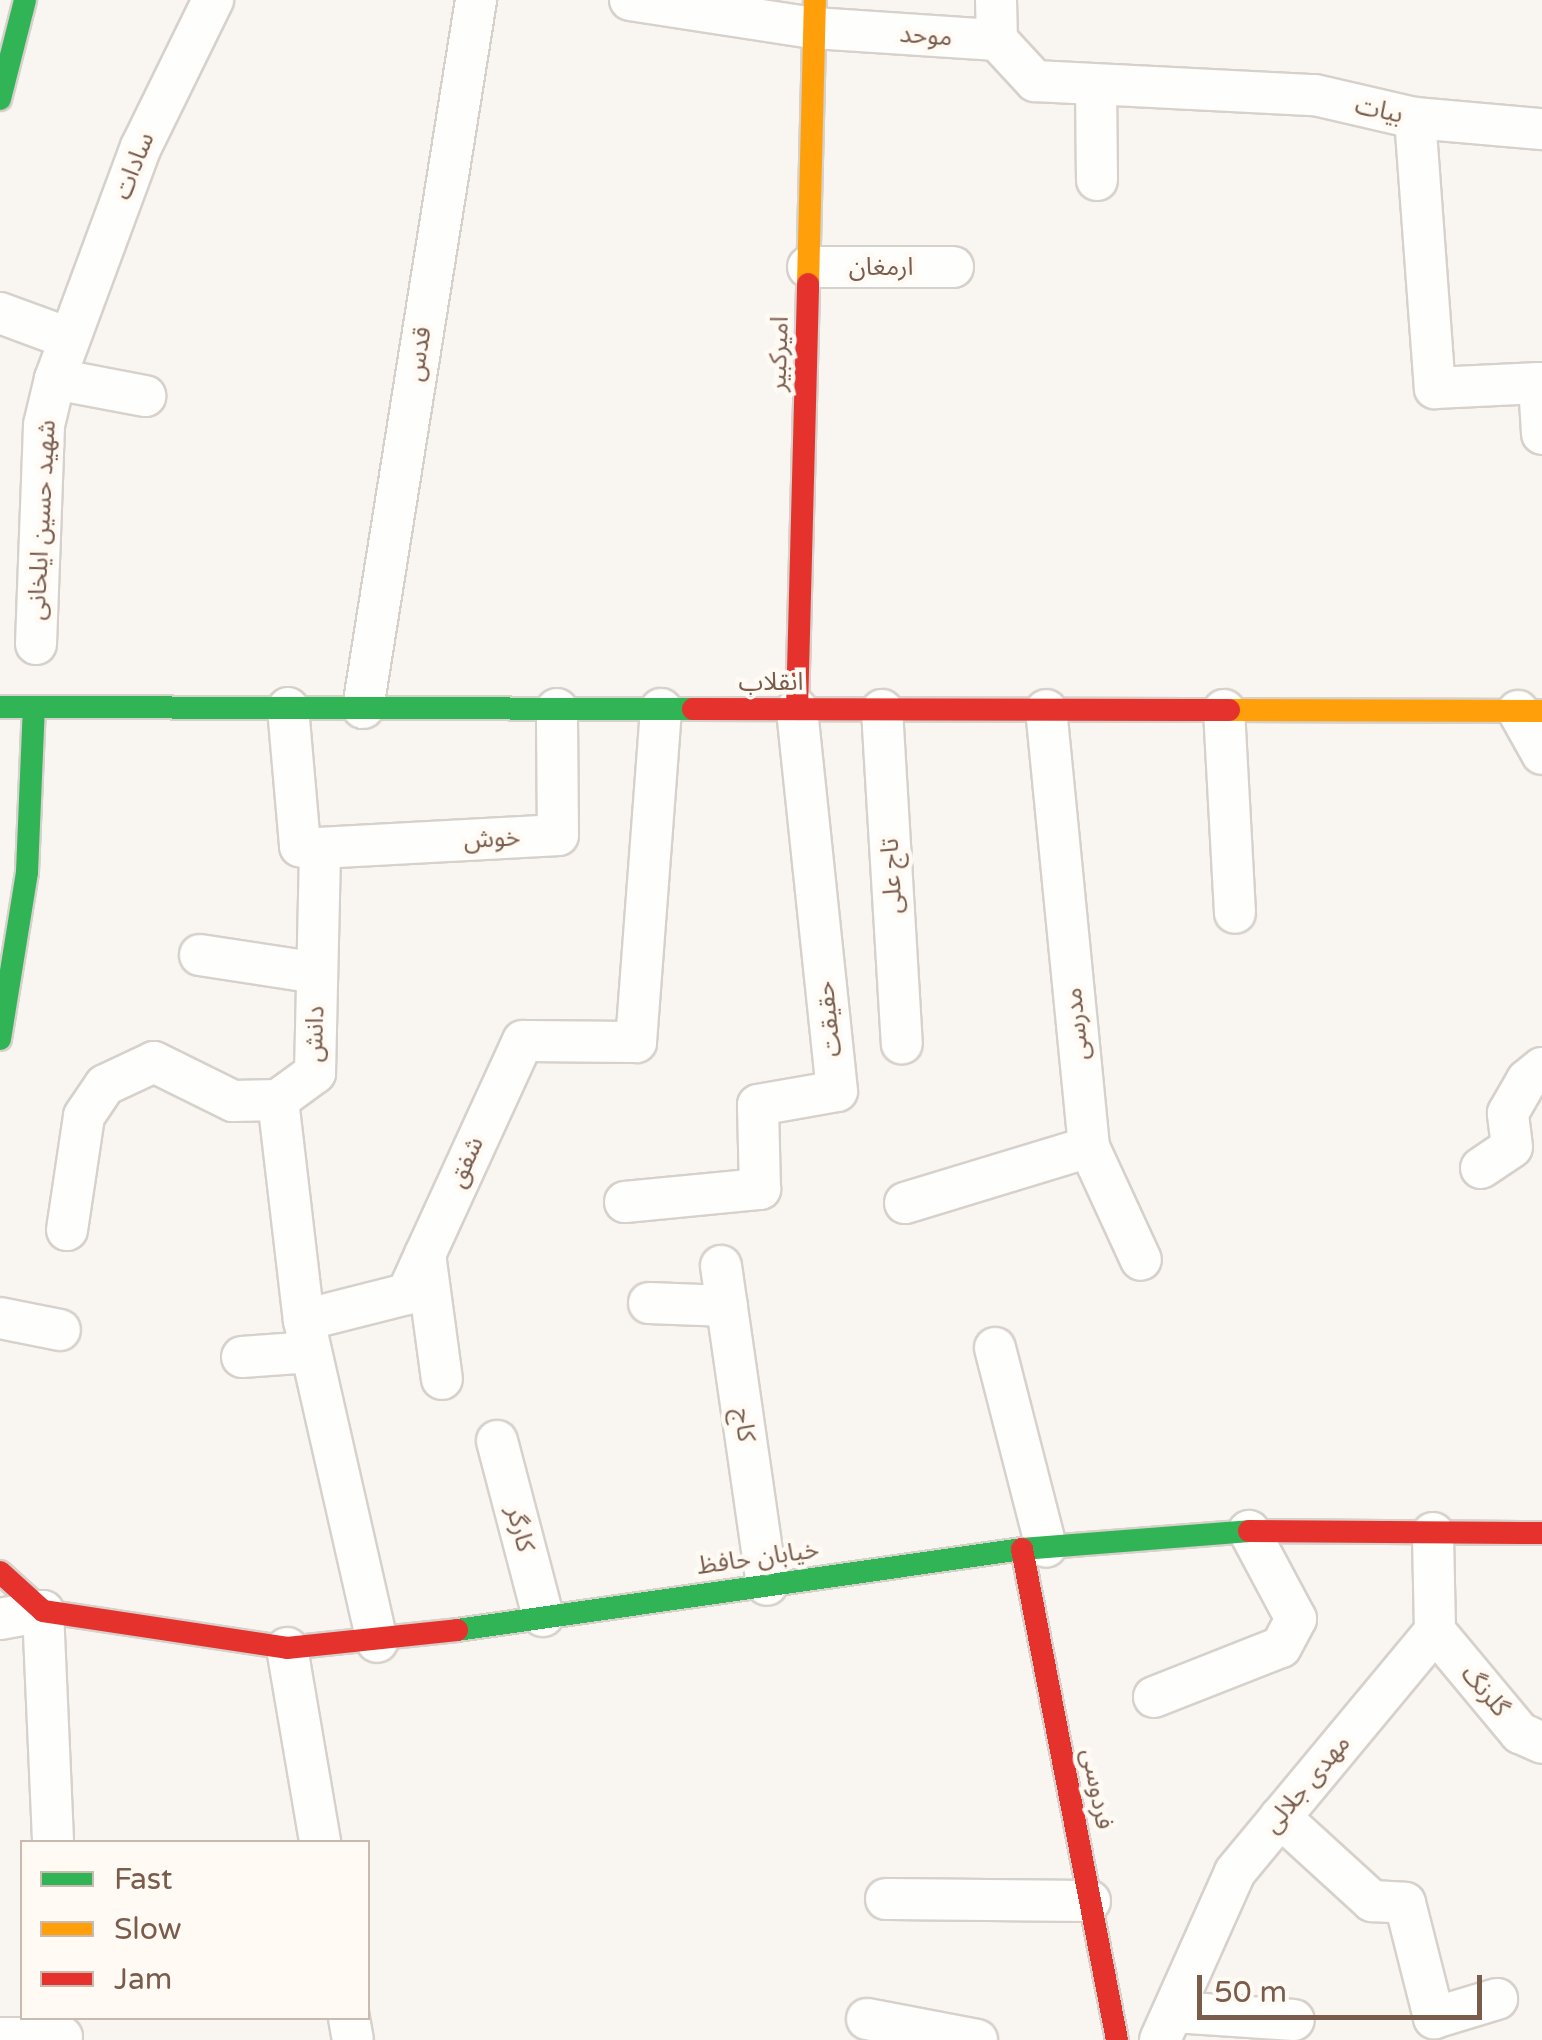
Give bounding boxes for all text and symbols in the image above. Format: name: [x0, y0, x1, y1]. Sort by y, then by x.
street label: موحد: [899, 19, 953, 53]
street label: بیات: [1352, 90, 1406, 130]
street label: سادات: [107, 128, 161, 204]
street label: ارمغان: [849, 252, 913, 282]
street label: امیرکبیر: [763, 316, 795, 392]
street label: قدس: [400, 325, 438, 383]
street label: شهید حسین ایلخانی: [22, 419, 62, 621]
street label: انقلاب: [739, 667, 803, 697]
street label: خوش: [463, 823, 521, 855]
street label: تاج علی: [875, 837, 909, 915]
street label: حقیقت: [810, 980, 848, 1058]
street label: مدرسی: [1058, 986, 1096, 1062]
street label: دانش: [299, 1005, 331, 1063]
street label: شفق: [442, 1132, 490, 1192]
street label: کاج: [727, 1406, 761, 1444]
street label: کارگر: [500, 1503, 540, 1555]
street label: خیابان حافظ: [695, 1535, 821, 1581]
street label: گلرنگ: [1455, 1659, 1515, 1723]
street label: مهدی جلالی: [1257, 1729, 1357, 1839]
street label: فردوسی: [1075, 1746, 1119, 1832]
legend: [20, 1840, 370, 2020]
text: Fast: [114, 1861, 173, 1898]
text: Slow: [114, 1911, 182, 1948]
scale bar: [1202, 1955, 1487, 2017]
text: Jam: [114, 1961, 172, 1998]
text: 50 m: [1214, 1974, 1287, 2011]

